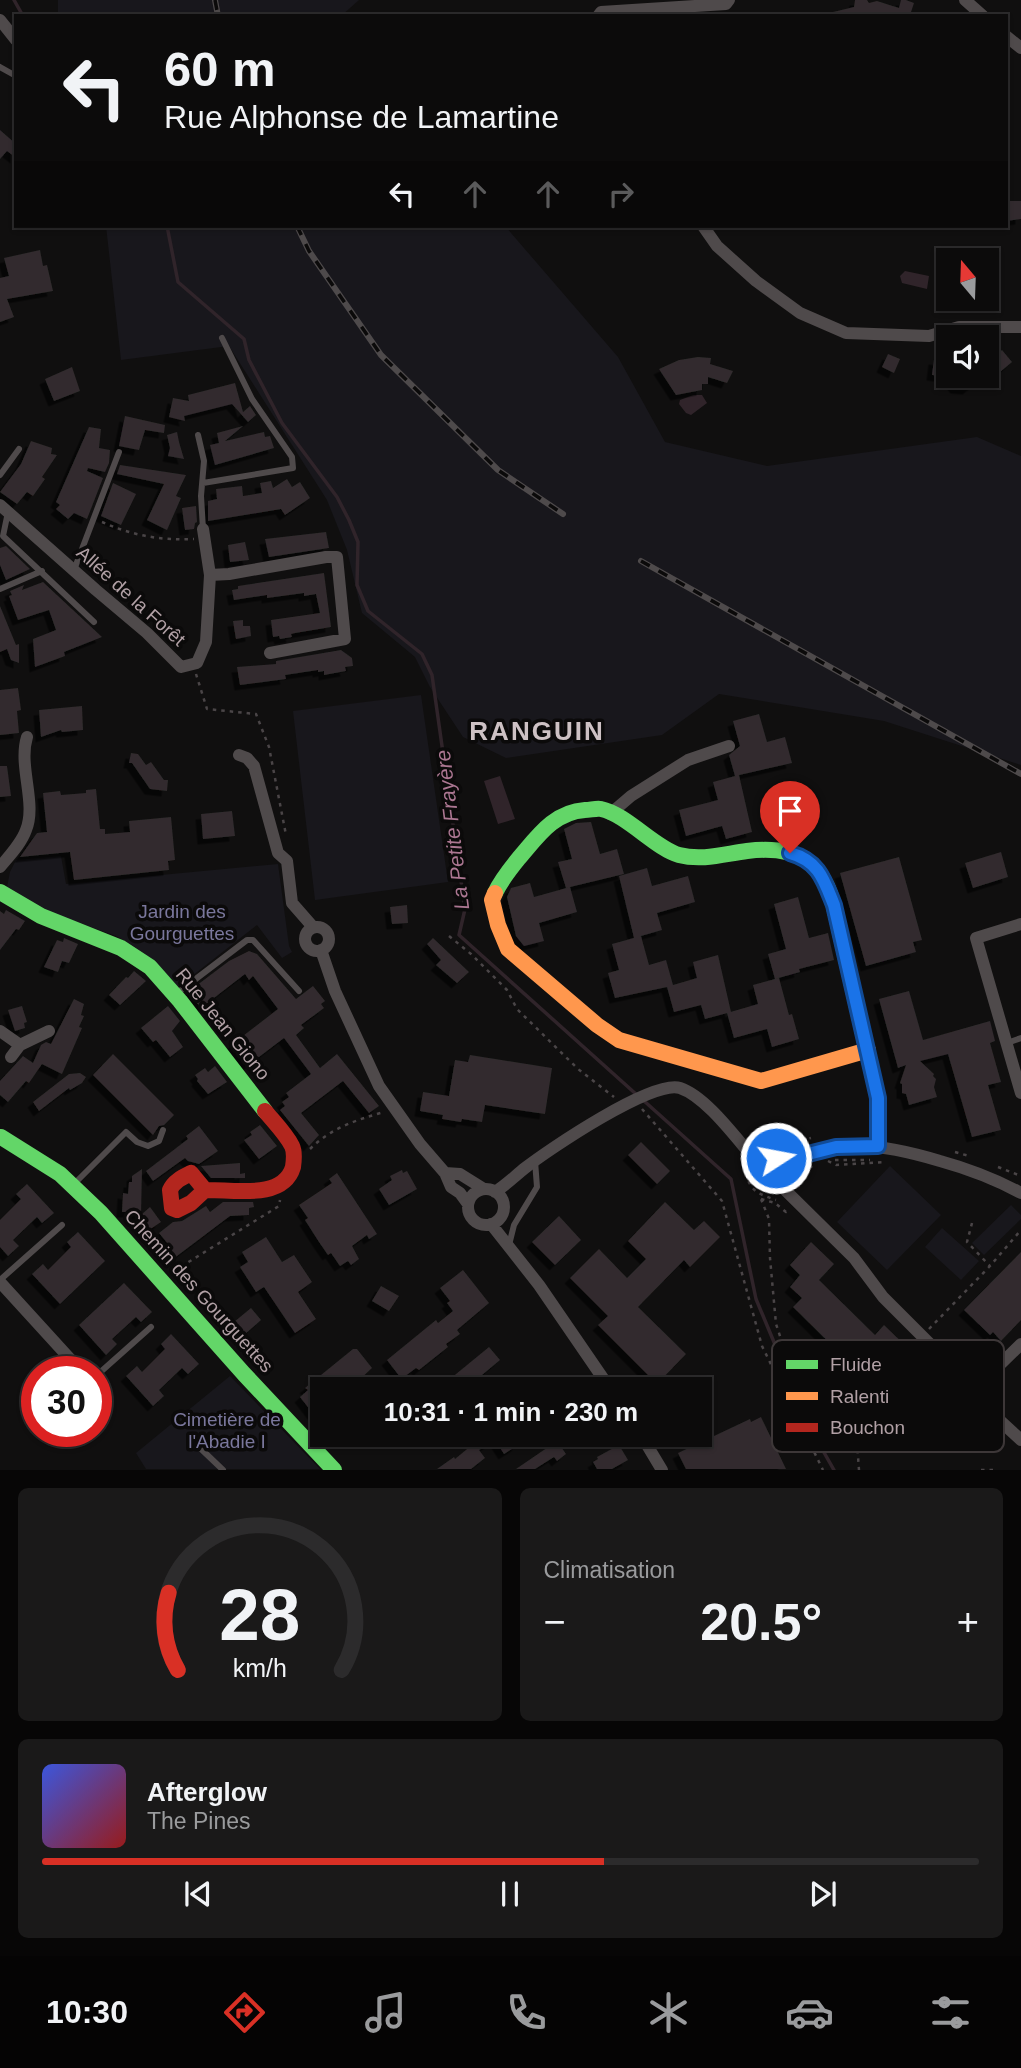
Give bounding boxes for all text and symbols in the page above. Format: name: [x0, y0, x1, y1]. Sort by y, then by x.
icon: left: [49, 42, 140, 133]
text: 60 m: [164, 42, 276, 96]
text: Rue Alphonse de Lamartine: [164, 99, 559, 135]
icon: left: [383, 175, 421, 213]
icon: ahead: [456, 175, 494, 213]
icon: ahead: [529, 175, 567, 213]
icon: right: [602, 175, 640, 213]
north arrow: [936, 248, 999, 312]
map controls: [936, 248, 999, 388]
button: sound: [936, 325, 999, 388]
street label: Allée de la Forêt: [73, 542, 190, 651]
district label: RANGUIN: [469, 716, 605, 746]
water label: La Petite Frayère: [431, 749, 473, 911]
pin: [760, 781, 820, 853]
icon: arrive: [771, 792, 809, 830]
park label: Jardin des Gourguettes: [130, 901, 234, 944]
street label: Rue Jean Giono: [172, 964, 274, 1084]
position arrow: [739, 1121, 813, 1195]
street label: Chemin des Gourguettes: [121, 1205, 277, 1377]
legend: [772, 1340, 1004, 1452]
text: Fluide: [830, 1354, 882, 1375]
speed limit sign: 30: [21, 1356, 112, 1447]
text: Ralenti: [830, 1386, 889, 1407]
text: 10:31 · 1 min · 230 m: [384, 1397, 638, 1427]
park label: Cimetière de l'Abadie I: [173, 1409, 281, 1452]
text: Bouchon: [830, 1417, 905, 1438]
text: Climatisation: [544, 1557, 675, 1583]
text: 28: [219, 1575, 300, 1656]
text: 20.5°: [700, 1593, 822, 1651]
text: −: [544, 1601, 566, 1643]
text: +: [957, 1601, 979, 1643]
text: km/h: [233, 1654, 287, 1682]
text: Afterglow: [147, 1777, 267, 1807]
text: The Pines: [147, 1808, 251, 1834]
icon: previous: [179, 1875, 217, 1913]
icon: pause: [491, 1875, 529, 1913]
icon: next: [804, 1875, 842, 1913]
icon: directions: [220, 1988, 269, 2037]
icon: music: [361, 1988, 410, 2037]
icon: phone: [502, 1988, 551, 2037]
icon: climate: [644, 1988, 693, 2037]
icon: car: [785, 1988, 834, 2037]
icon: filters: [926, 1988, 975, 2037]
text: 10:30: [46, 1994, 128, 2030]

